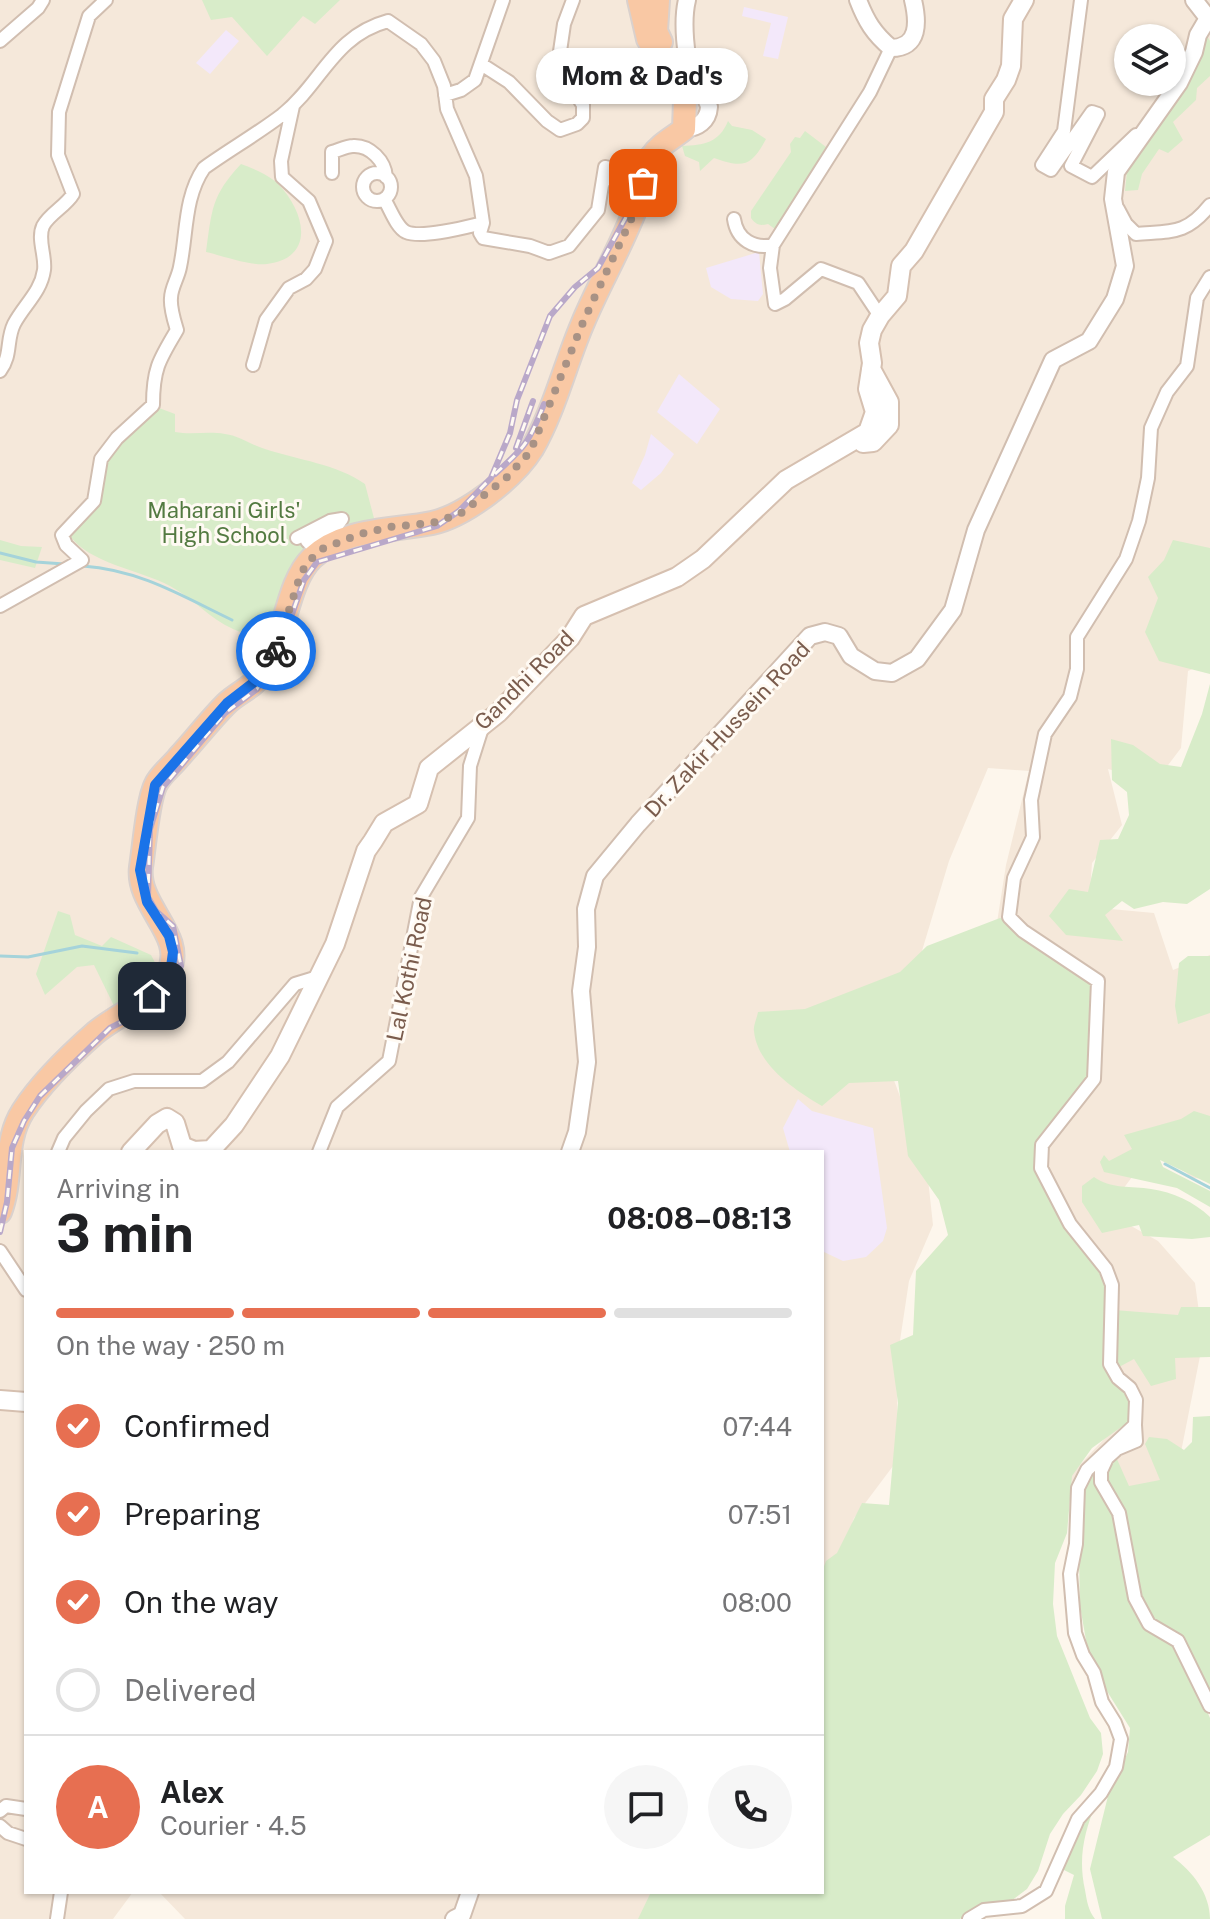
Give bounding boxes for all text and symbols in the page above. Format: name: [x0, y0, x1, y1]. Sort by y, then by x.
map controls: [1114, 24, 1186, 96]
button: layers: [1114, 24, 1186, 96]
callout: Mom & Dad's: [537, 47, 749, 103]
text: Mom & Dad's: [561, 60, 723, 91]
pin: [609, 149, 677, 217]
icon: bag: [621, 161, 665, 205]
park label: Maharani Girls' High School: [147, 497, 301, 548]
courier: [236, 611, 316, 691]
street label: Gandhi Road: [469, 625, 579, 735]
icon: bike: [254, 629, 298, 673]
street label: Dr. Zakir Hussein Road: [639, 636, 815, 822]
street label: Lal Kothi Road: [381, 894, 437, 1044]
pin: [118, 962, 186, 1030]
icon: home: [130, 974, 174, 1018]
text: Arriving in: [56, 1173, 180, 1204]
text: 08:08–08:13: [607, 1200, 792, 1236]
text: 3 min: [56, 1203, 194, 1264]
text: On the way · 250 m: [56, 1330, 285, 1361]
icon: check: [56, 1404, 100, 1448]
text: Confirmed: [124, 1408, 270, 1444]
text: 07:44: [723, 1411, 792, 1442]
icon: check: [56, 1492, 100, 1536]
text: Preparing: [124, 1496, 261, 1532]
text: 07:51: [728, 1499, 792, 1530]
icon: check: [56, 1580, 100, 1624]
text: On the way: [124, 1584, 278, 1620]
text: 08:00: [722, 1587, 792, 1618]
text: Delivered: [124, 1672, 256, 1708]
button: chat: [604, 1765, 688, 1849]
button: phone: [708, 1765, 792, 1849]
text: Alex: [160, 1774, 224, 1810]
text: A: [87, 1789, 109, 1825]
text: Courier · 4.5: [160, 1810, 307, 1841]

